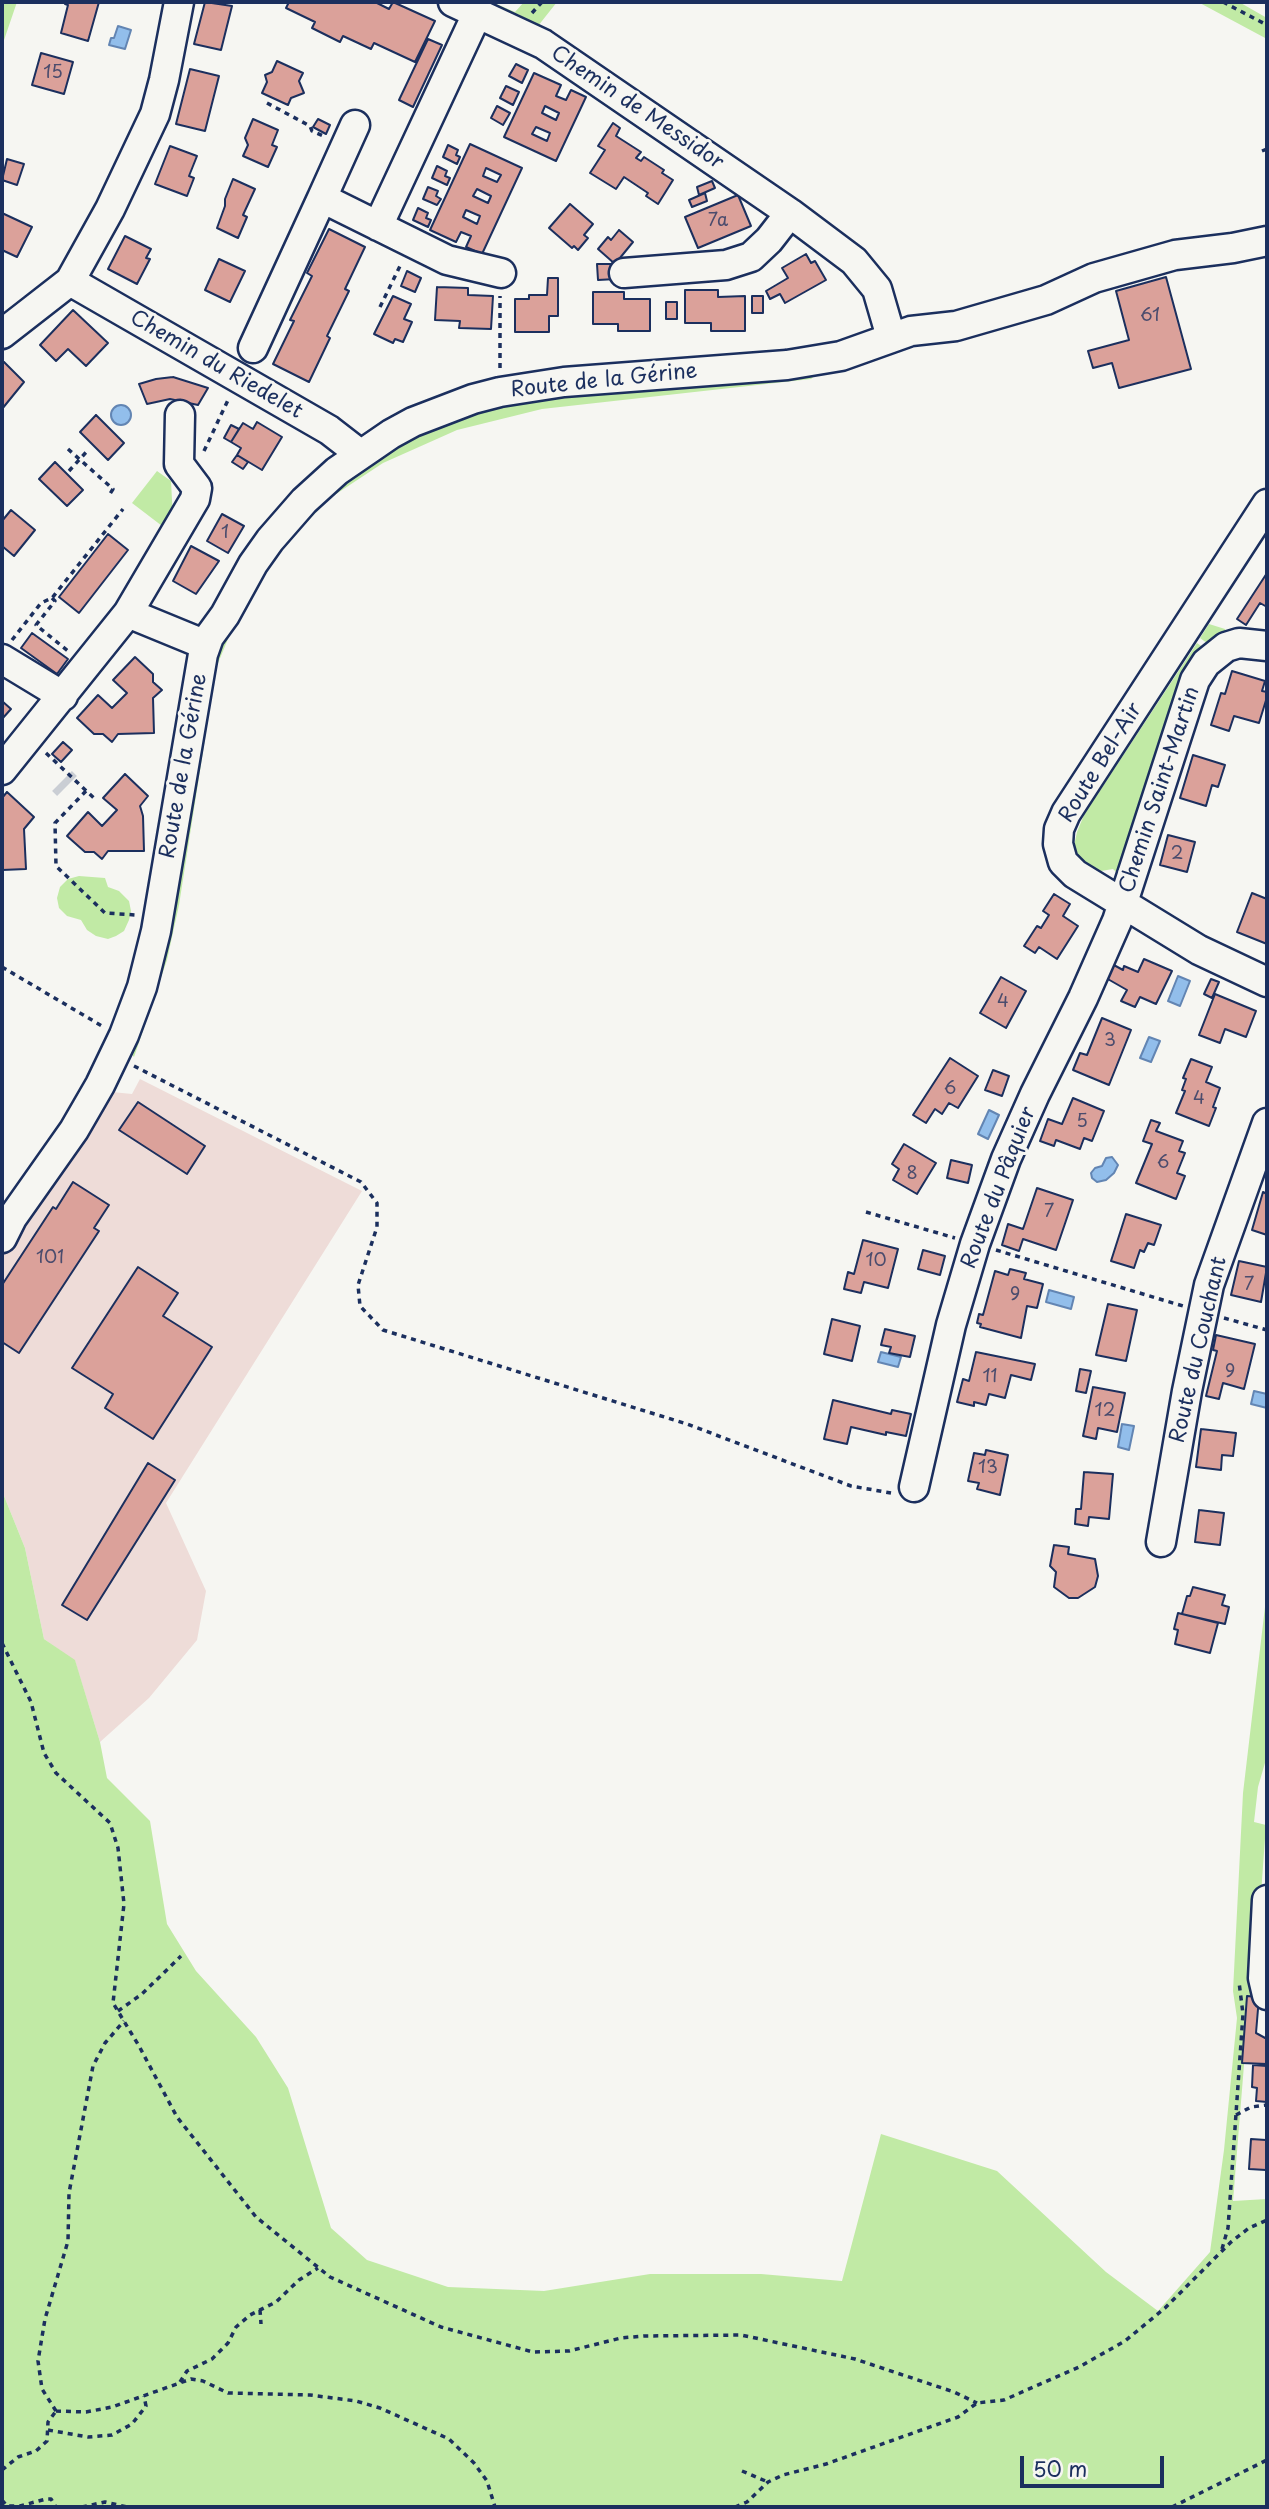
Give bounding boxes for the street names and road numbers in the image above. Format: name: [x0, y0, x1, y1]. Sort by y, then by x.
street label: Chemin de Messidor: [546, 41, 728, 175]
street label: Chemin du Riedelet: [125, 305, 307, 425]
street label: Route de la Gérine: [509, 359, 699, 403]
street label: Route de la Gérine: [155, 671, 213, 861]
street label: Chemin Saint-Martin: [1115, 684, 1205, 896]
street label: Route Bel-Air: [1054, 698, 1148, 828]
street label: Route du Pâquier: [957, 1104, 1041, 1272]
street label: Route du Couchant: [1165, 1254, 1233, 1446]

